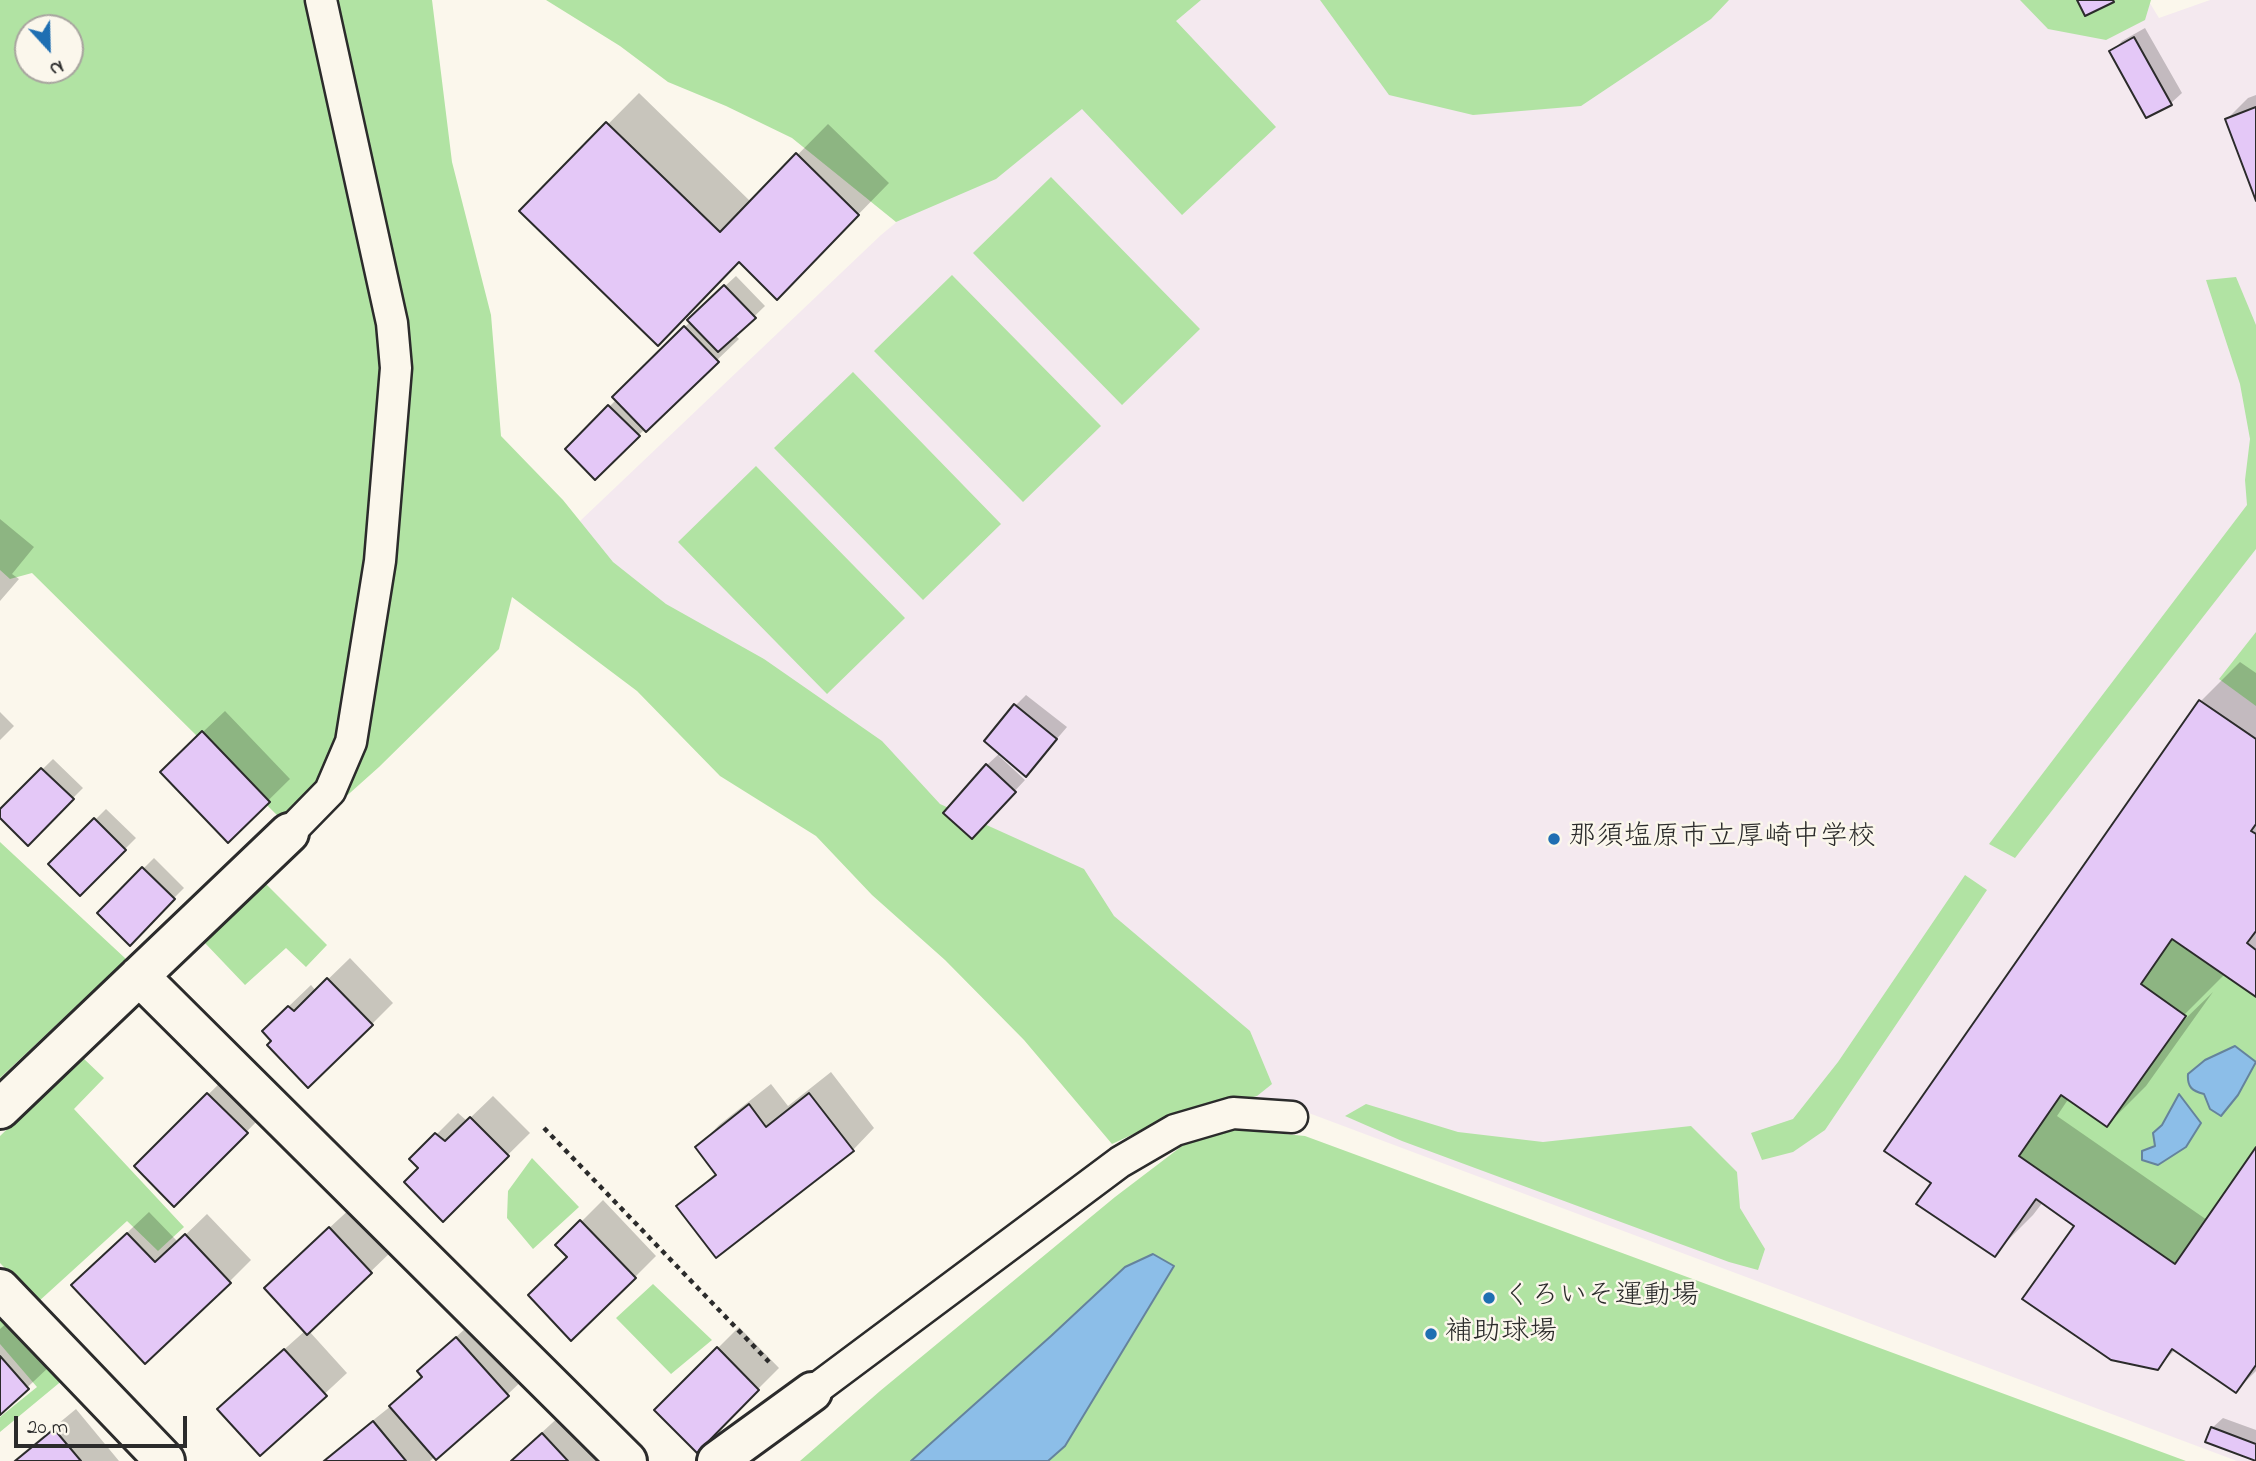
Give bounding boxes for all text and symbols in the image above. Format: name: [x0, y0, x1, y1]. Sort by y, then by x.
north arrow: [14, 14, 84, 84]
text: N: [45, 52, 67, 82]
place label: 那須塩原市立厚崎中学校: [1568, 822, 1876, 856]
marker: 那須塩原市立厚崎中学校: [1546, 831, 1562, 847]
place label: くろいそ運動場: [1503, 1281, 1699, 1315]
marker: くろいそ運動場: [1481, 1290, 1497, 1306]
place label: 補助球場: [1445, 1317, 1557, 1351]
marker: 補助球場: [1423, 1326, 1439, 1342]
scale bar: [18, 1402, 191, 1446]
text: 20 m: [27, 1413, 68, 1443]

